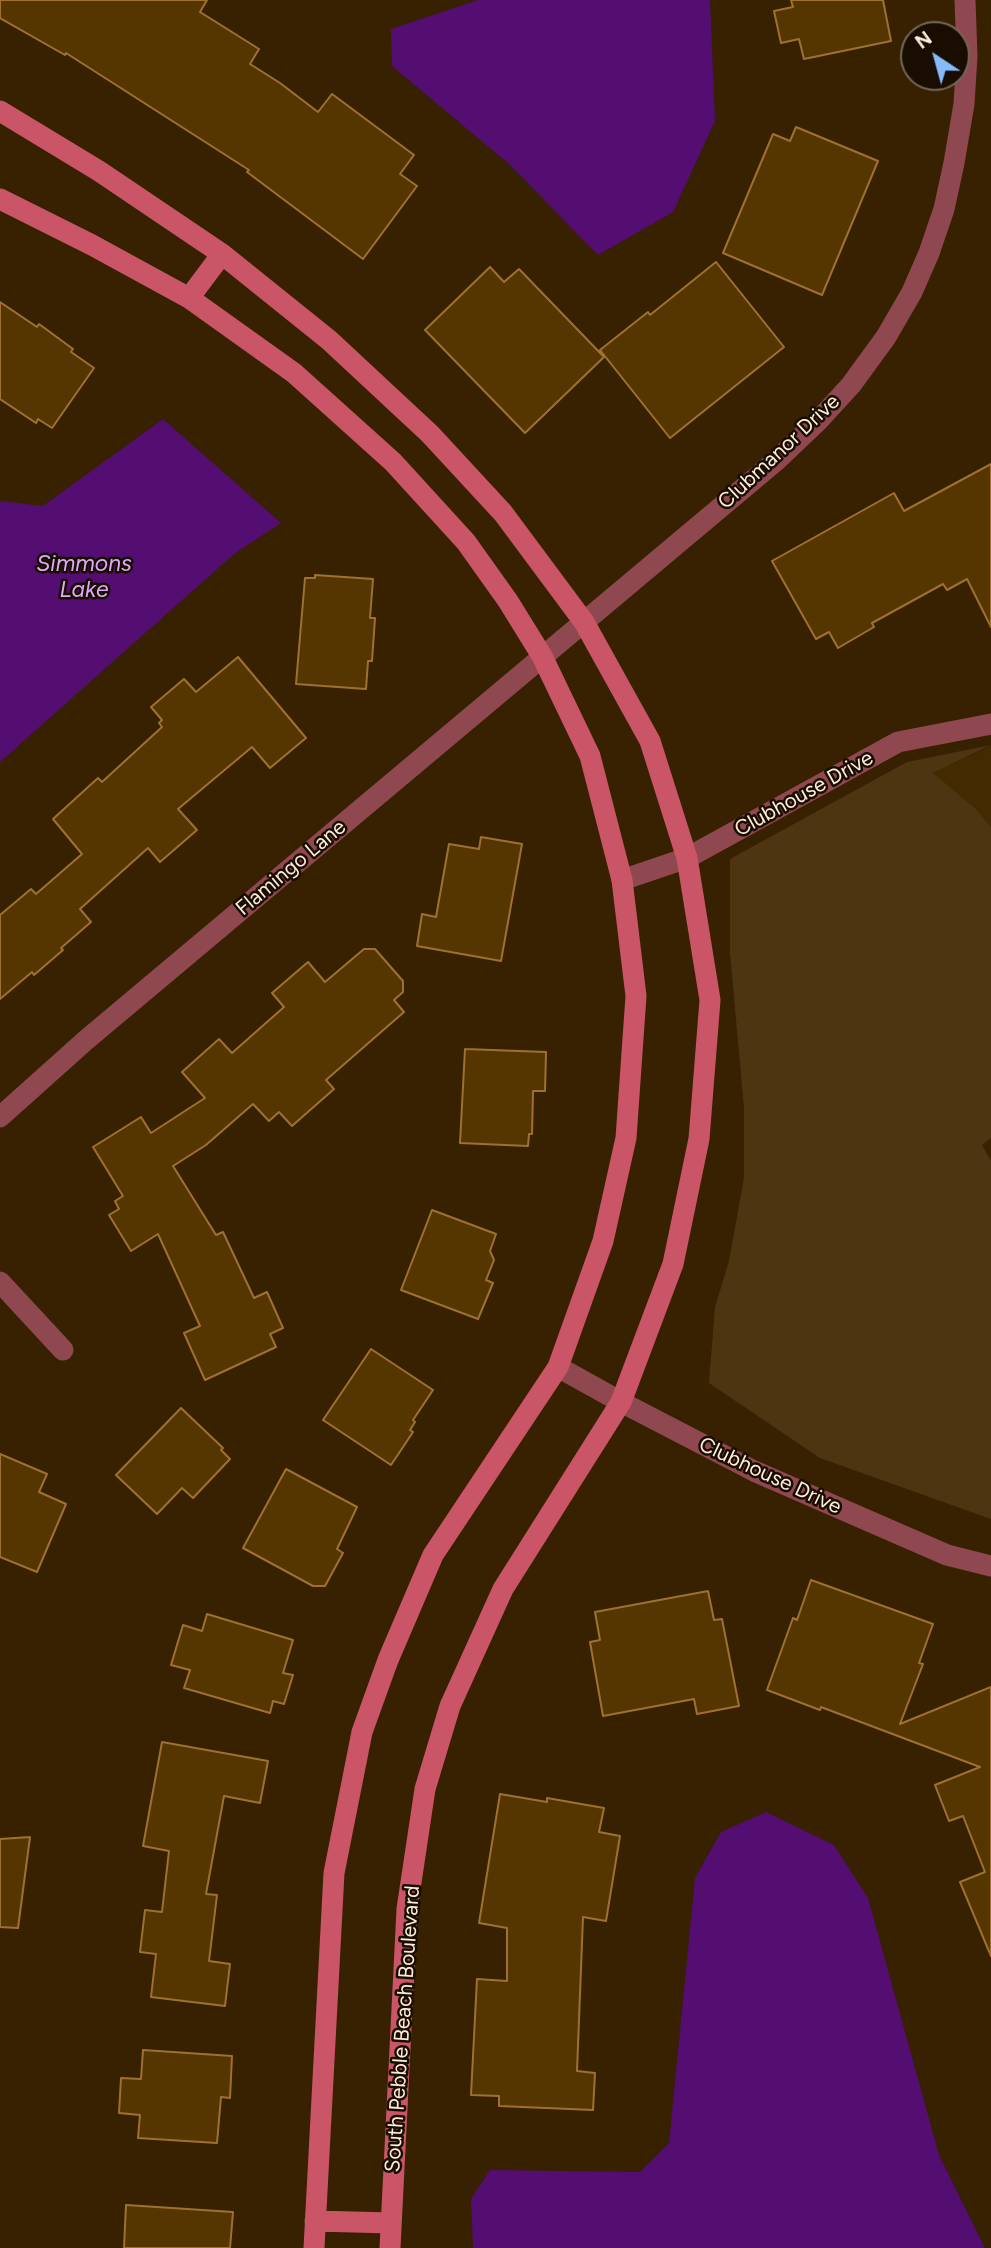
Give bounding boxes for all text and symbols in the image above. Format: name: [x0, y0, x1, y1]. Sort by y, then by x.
north arrow: [900, 21, 970, 91]
text: N: [911, 27, 936, 54]
street label: Clubmanor Drive: [713, 389, 845, 515]
water label: Simmons Lake: [36, 550, 132, 604]
street label: Clubhouse Drive: [730, 746, 878, 842]
street label: Flamingo Lane: [231, 815, 351, 921]
street label: Clubhouse Drive: [695, 1432, 845, 1520]
street label: South Pebble Beach Boulevard: [380, 1885, 426, 2173]

